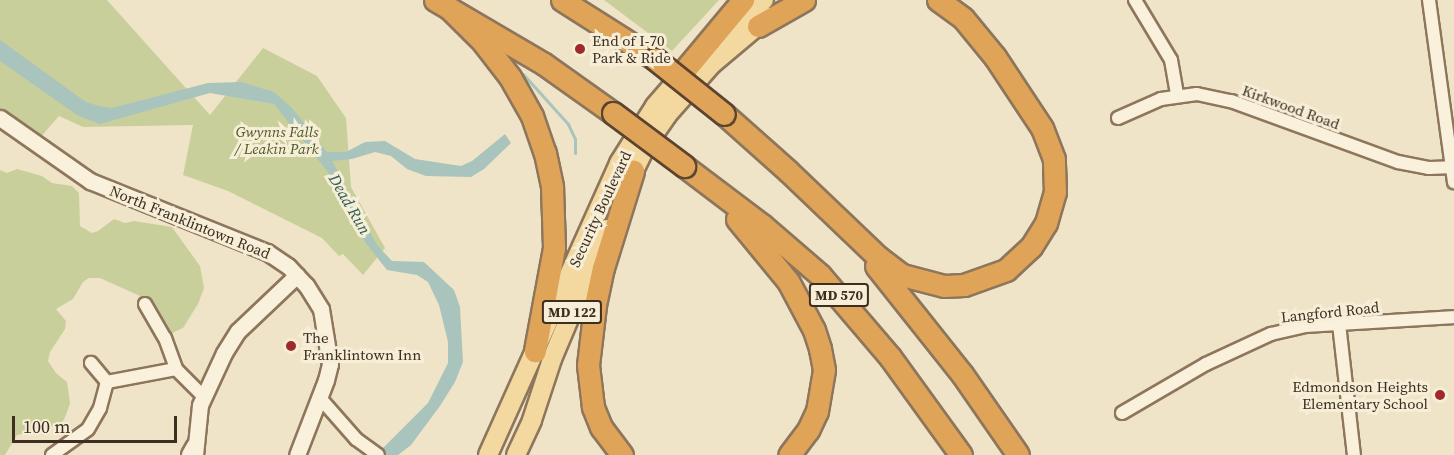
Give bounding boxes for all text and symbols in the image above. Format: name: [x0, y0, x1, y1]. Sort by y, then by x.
place label: End of I-70 Park & Ride: [592, 31, 671, 66]
marker: End of I-70 Park & Ride: [573, 42, 587, 56]
street label: Kirkwood Road: [1240, 81, 1342, 133]
park label: Gwynns Falls / Leakin Park: [235, 122, 319, 157]
street label: Security Boulevard: [565, 148, 635, 270]
water label: Dead Run: [325, 170, 375, 238]
street label: North Franklintown Road: [107, 182, 273, 262]
road number: MD 570: [808, 284, 870, 306]
street label: Langford Road: [1280, 298, 1380, 326]
road number: MD 122: [540, 301, 604, 323]
place label: The Franklintown Inn: [303, 328, 421, 363]
marker: The Franklintown Inn: [284, 339, 298, 353]
place label: Edmondson Heights Elementary School: [1292, 377, 1428, 412]
marker: Edmondson Heights Elementary School: [1433, 388, 1447, 402]
scale bar: [15, 404, 180, 442]
text: 100 m: [23, 414, 70, 439]

